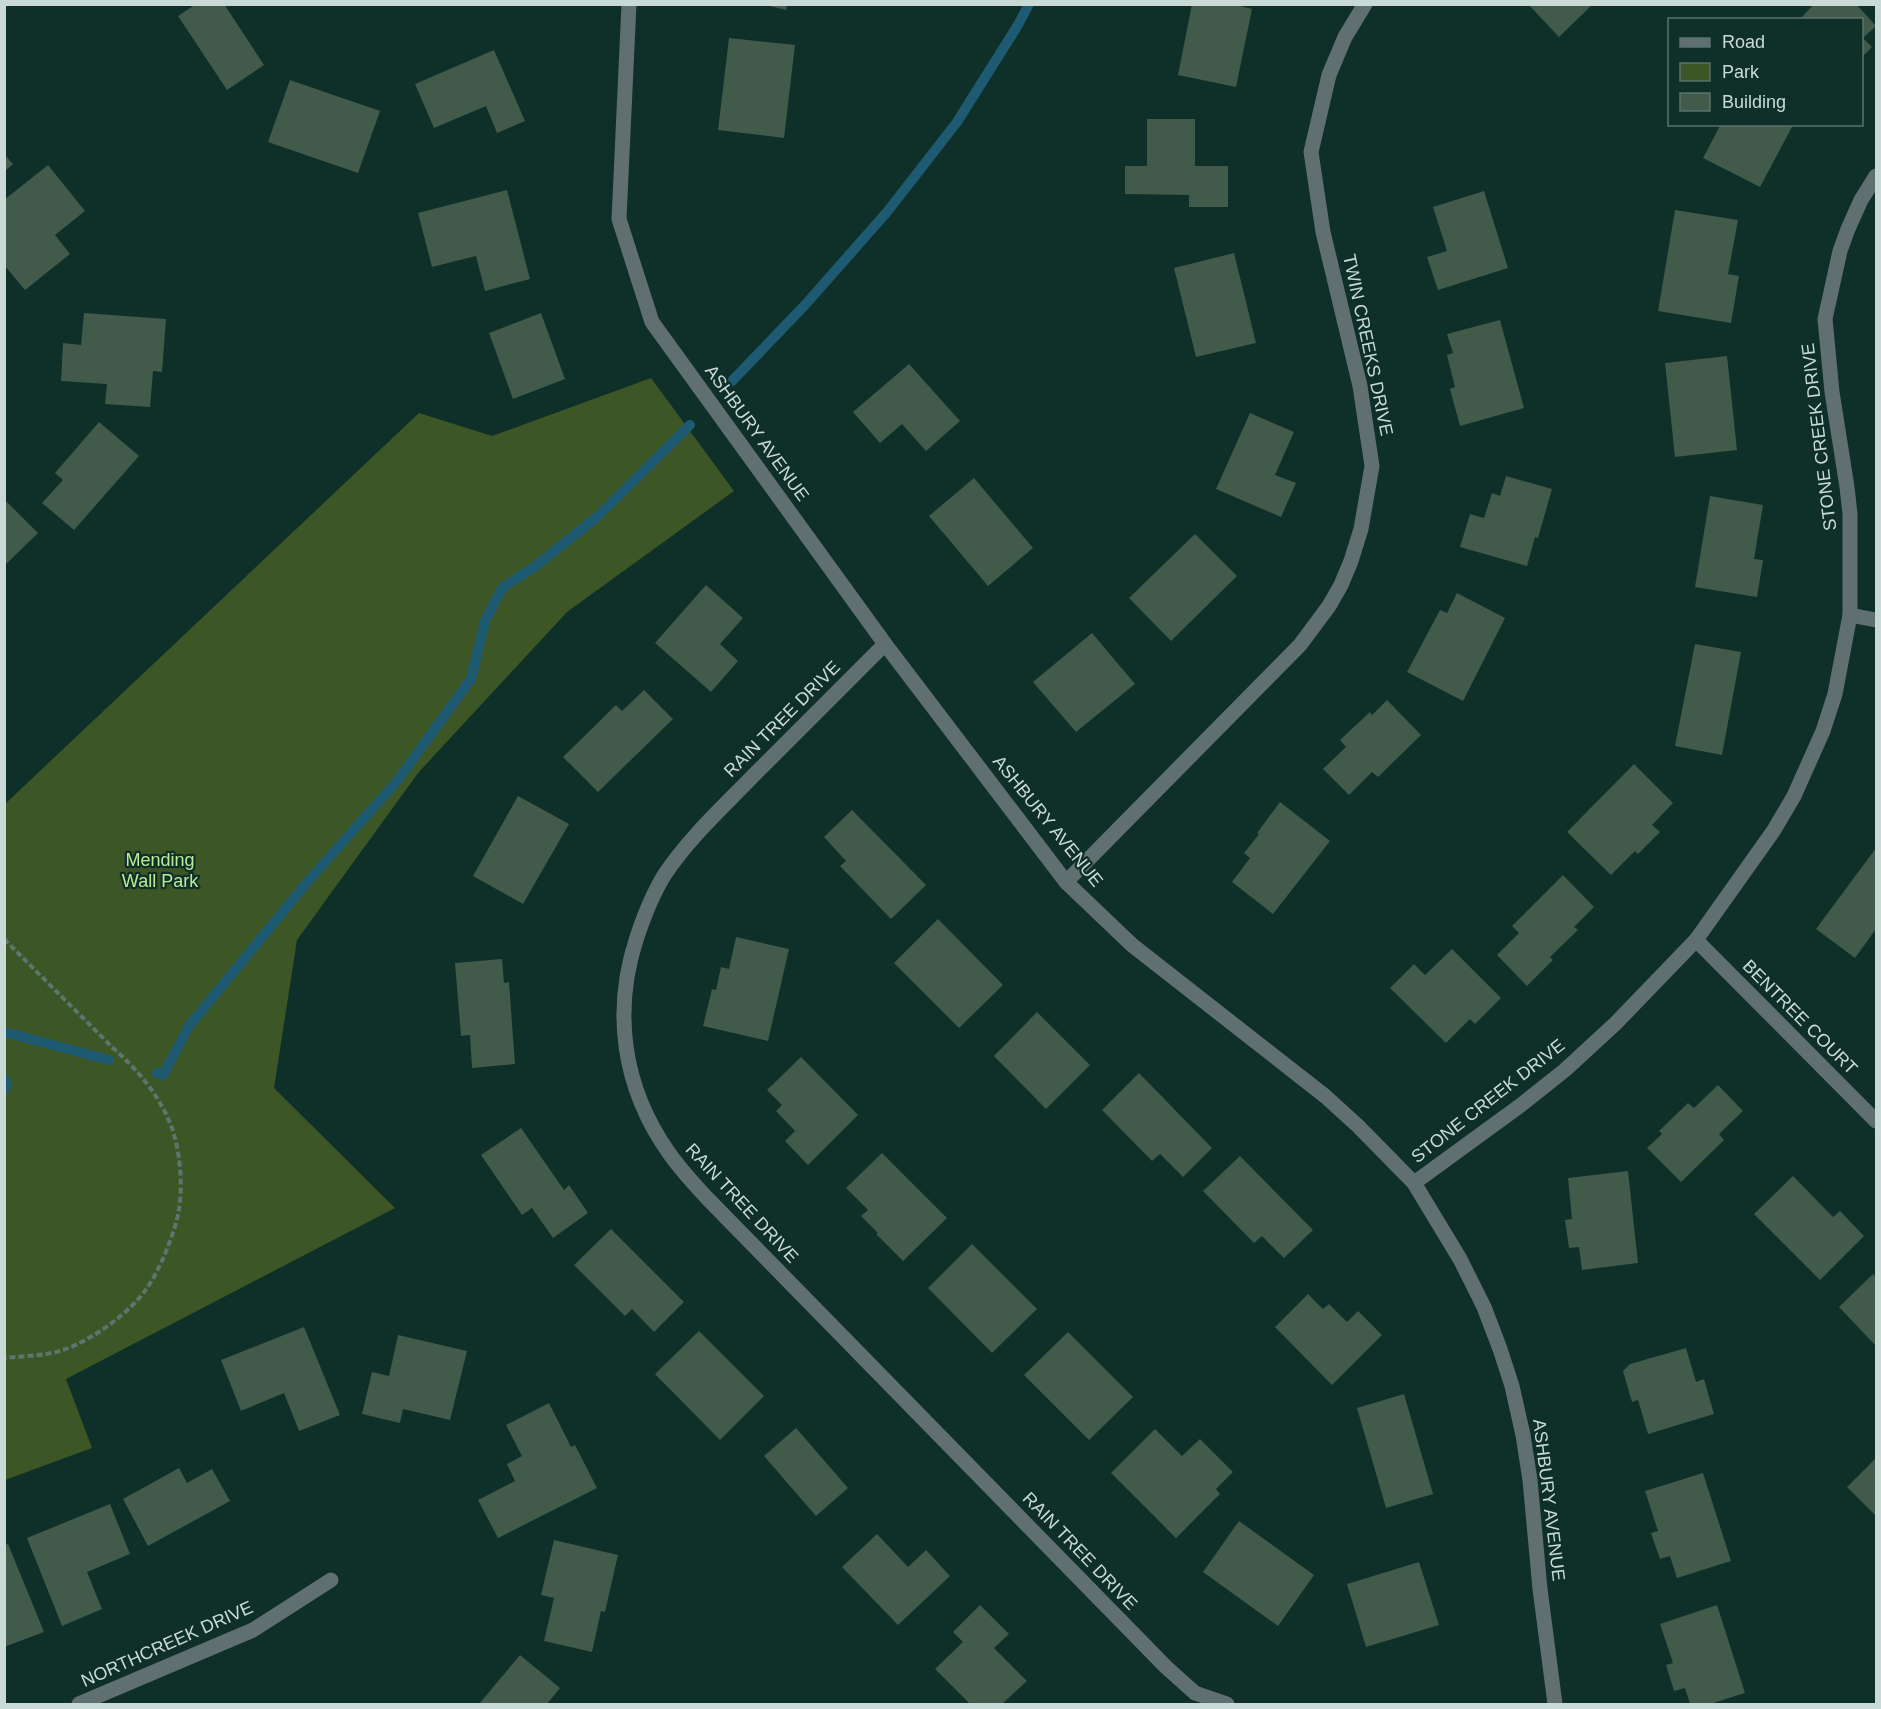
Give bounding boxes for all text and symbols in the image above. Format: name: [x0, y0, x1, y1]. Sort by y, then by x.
legend: [1668, 18, 1863, 126]
text: Road: [1722, 32, 1765, 52]
text: Park: [1722, 62, 1760, 82]
text: Building: [1722, 92, 1786, 112]
street label: TWIN CREEKS DRIVE: [1339, 252, 1397, 438]
street label: STONE CREEK DRIVE: [1798, 342, 1840, 532]
street label: ASHBURY AVENUE: [701, 361, 813, 505]
street label: RAIN TREE DRIVE: [720, 657, 844, 781]
street label: ASHBURY AVENUE: [989, 751, 1107, 891]
park label: Mending Wall Park: [122, 850, 199, 891]
street label: BENTREE COURT: [1739, 956, 1861, 1078]
street label: STONE CREEK DRIVE: [1407, 1035, 1569, 1167]
street label: RAIN TREE DRIVE: [682, 1139, 802, 1267]
street label: ASHBURY AVENUE: [1529, 1418, 1569, 1582]
street label: RAIN TREE DRIVE: [1019, 1488, 1141, 1614]
street label: NORTHCREEK DRIVE: [78, 1597, 256, 1691]

